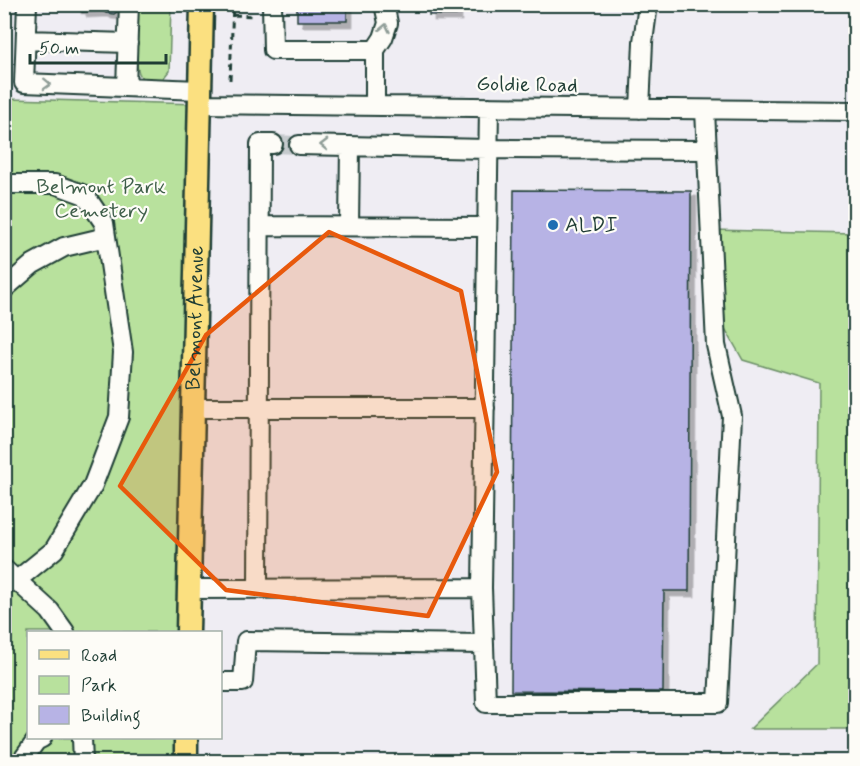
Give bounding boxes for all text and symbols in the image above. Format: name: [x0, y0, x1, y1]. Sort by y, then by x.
one-way arrow: [378, 23, 391, 33]
scale bar: [30, 27, 166, 65]
text: 50 m: [39, 37, 79, 61]
street label: Goldie Road: [476, 70, 578, 100]
one-way arrow: [42, 77, 51, 90]
one-way arrow: [320, 139, 329, 151]
park label: Belmont Park Cemetery: [36, 173, 166, 225]
place label: ALDI: [565, 211, 617, 239]
marker: ALDI: [546, 218, 560, 232]
street label: Belmont Avenue: [179, 245, 211, 391]
legend: [27, 631, 222, 739]
text: Road: [81, 644, 117, 668]
text: Park: [81, 674, 117, 698]
text: Building: [81, 704, 141, 730]

